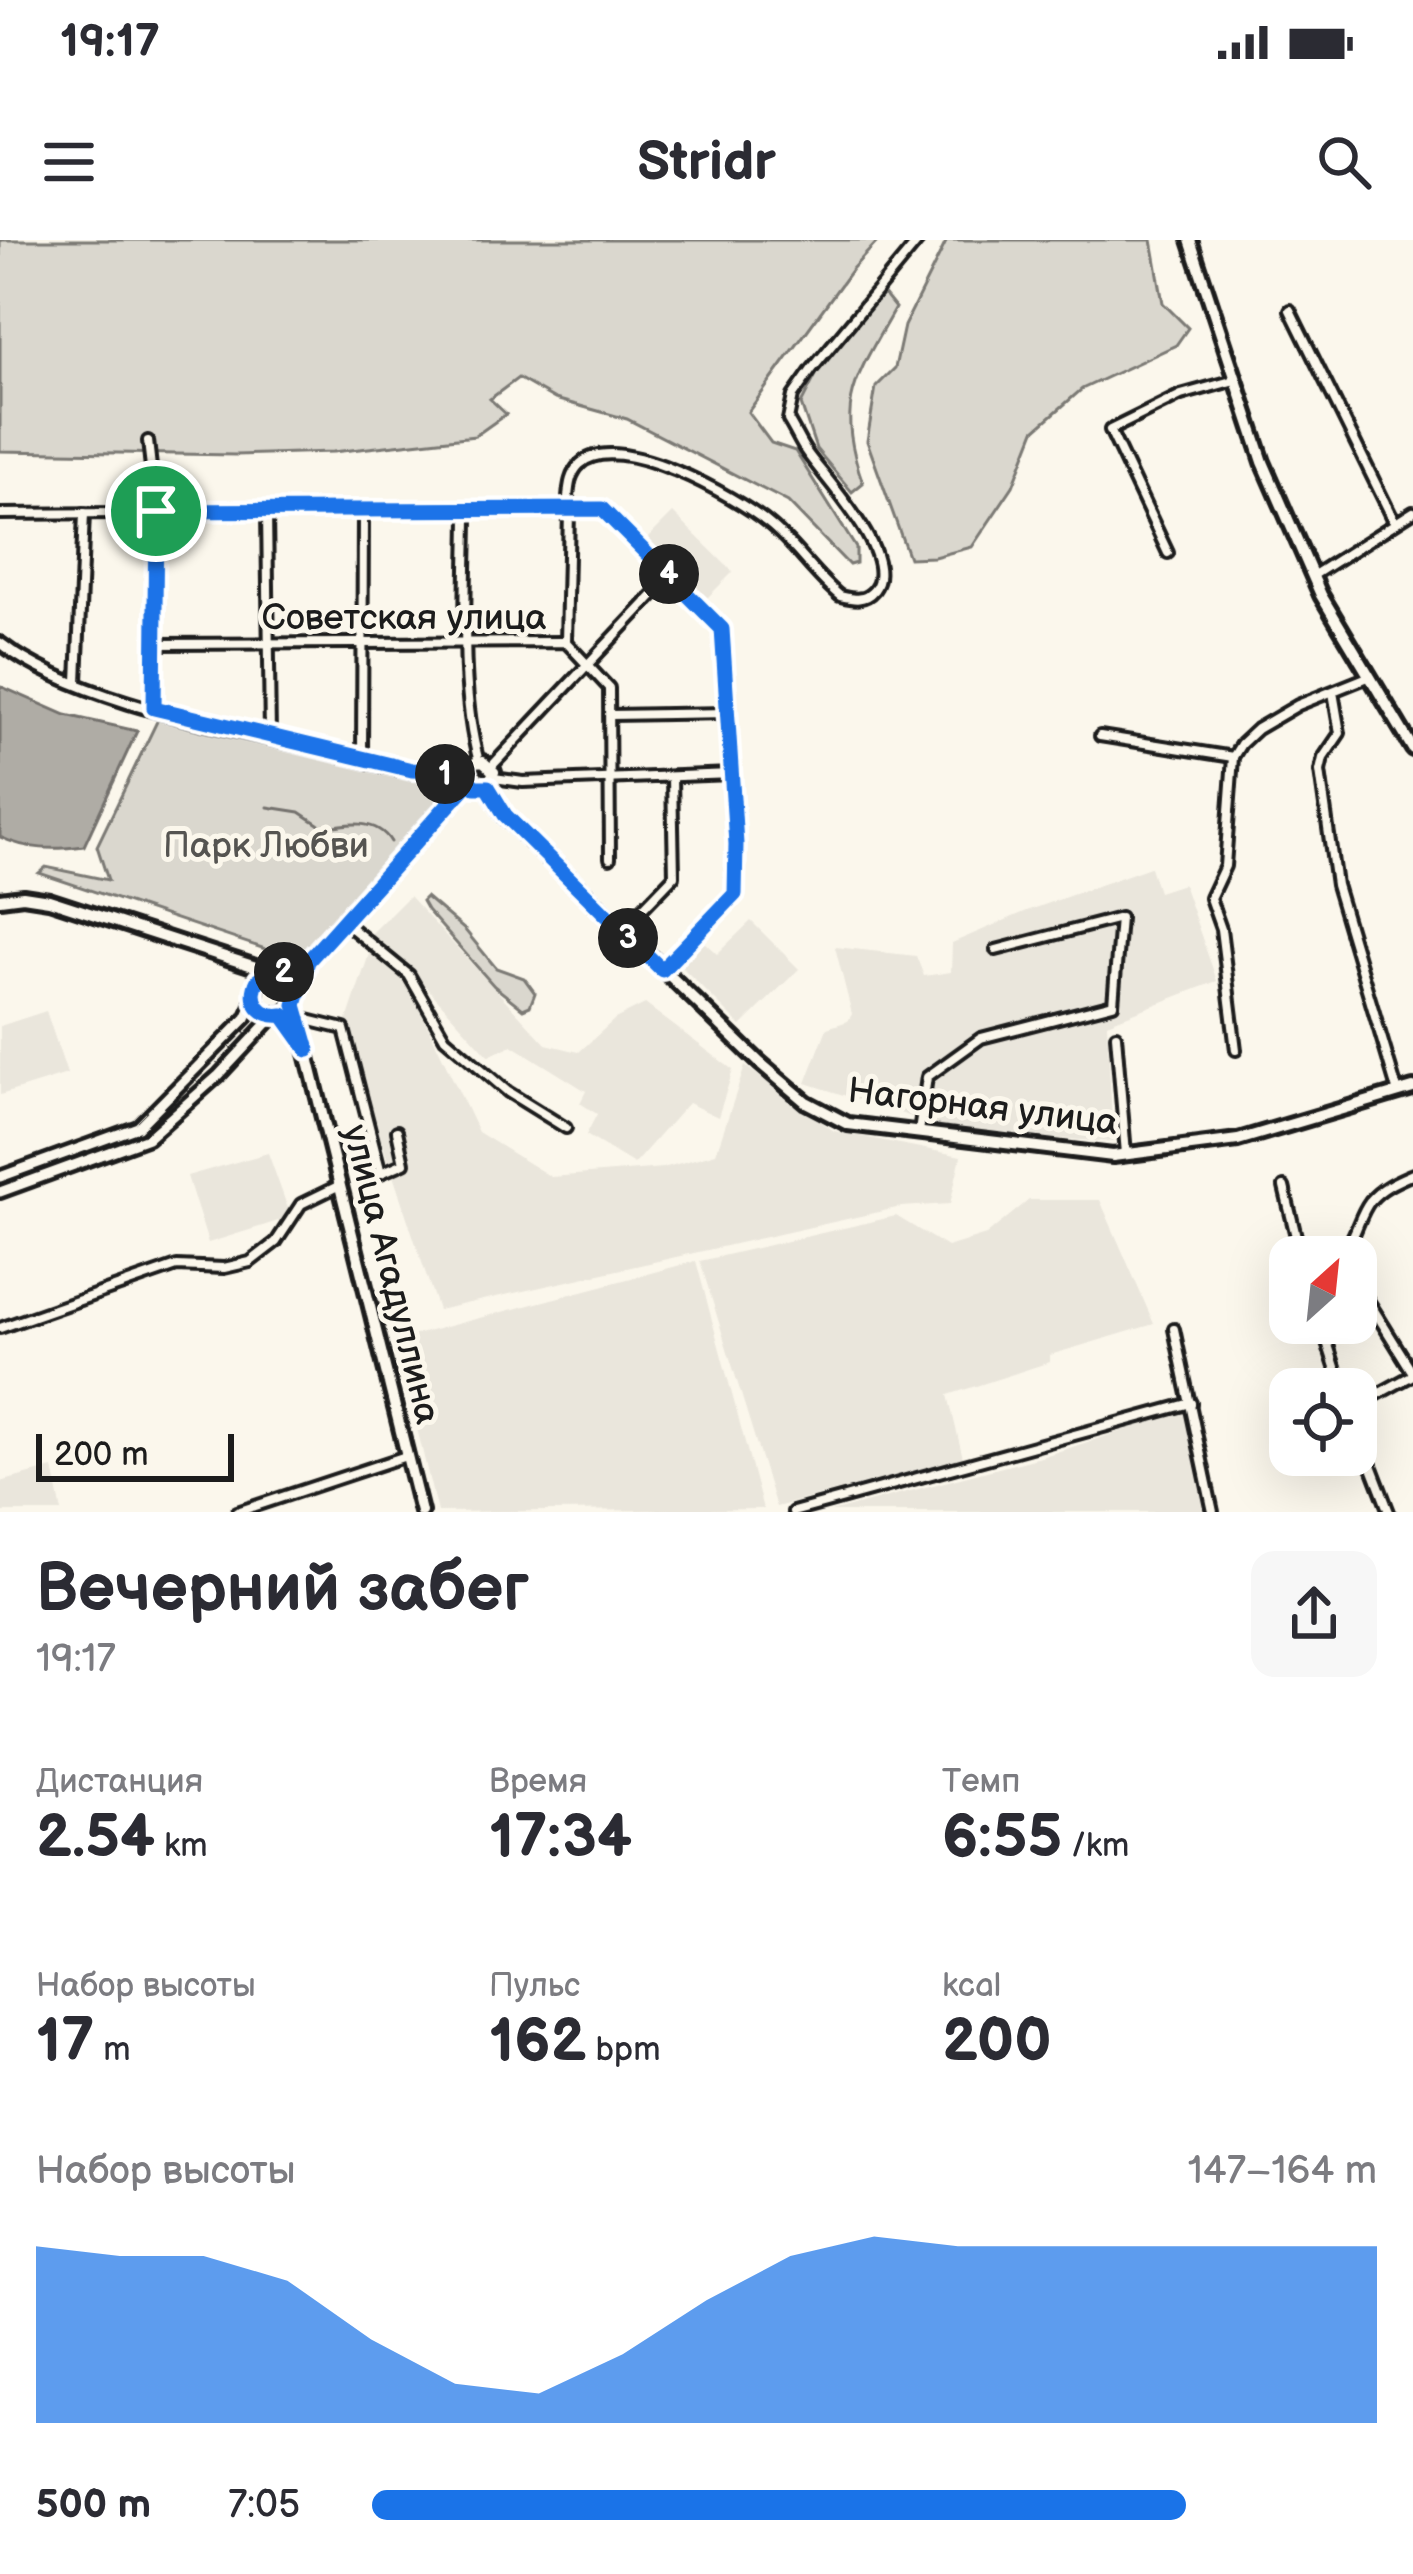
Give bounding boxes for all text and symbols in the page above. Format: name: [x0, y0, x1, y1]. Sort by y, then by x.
text: 19:17: [60, 15, 160, 70]
icon: menu: [36, 129, 102, 195]
icon: search: [1311, 129, 1377, 195]
text: Stridr: [637, 130, 776, 195]
pin: [105, 460, 207, 562]
icon: arrive: [123, 478, 189, 544]
pin: 4: [639, 544, 699, 604]
text: 4: [659, 554, 679, 594]
street label: Советская улица: [262, 597, 546, 640]
pin: 1: [415, 744, 475, 804]
text: 1: [438, 754, 452, 794]
park label: Парк Любви: [163, 825, 369, 868]
pin: 3: [598, 908, 658, 968]
text: 3: [618, 918, 638, 958]
pin: 2: [254, 942, 314, 1002]
text: 2: [274, 952, 294, 992]
street label: Нагорная улица: [845, 1070, 1120, 1145]
street label: улица Агадуллина: [333, 1121, 449, 1429]
north arrow: [1269, 1236, 1377, 1344]
map controls: [1269, 1236, 1377, 1476]
button: locate: [1269, 1368, 1377, 1476]
scale bar: [36, 1428, 234, 1481]
text: 200 m: [54, 1435, 148, 1475]
text: Вечерний забег: [36, 1551, 529, 1630]
button: share: [1251, 1551, 1377, 1677]
text: 19:17: [36, 1636, 116, 1683]
text: Дистанция: [36, 1762, 203, 1802]
text: Время: [489, 1762, 587, 1802]
text: Темп: [942, 1762, 1020, 1802]
text: 2.54: [36, 1802, 155, 1874]
text: 17:34: [489, 1802, 632, 1874]
text: 6:55: [942, 1802, 1062, 1874]
text: km: [155, 1826, 207, 1866]
text: /km: [1062, 1826, 1129, 1866]
text: Набор высоты: [36, 1966, 256, 2006]
text: Пульс: [489, 1966, 580, 2006]
text: kcal: [942, 1966, 1001, 2006]
text: 17: [36, 2006, 94, 2078]
text: 162: [489, 2006, 587, 2078]
text: 200: [942, 2006, 1052, 2078]
text: m: [94, 2030, 131, 2070]
text: bpm: [587, 2030, 660, 2070]
text: Набор высоты: [36, 2148, 296, 2195]
text: 147–164 m: [1188, 2148, 1377, 2195]
text: 500 m: [36, 2482, 151, 2529]
text: 7:05: [228, 2482, 300, 2529]

